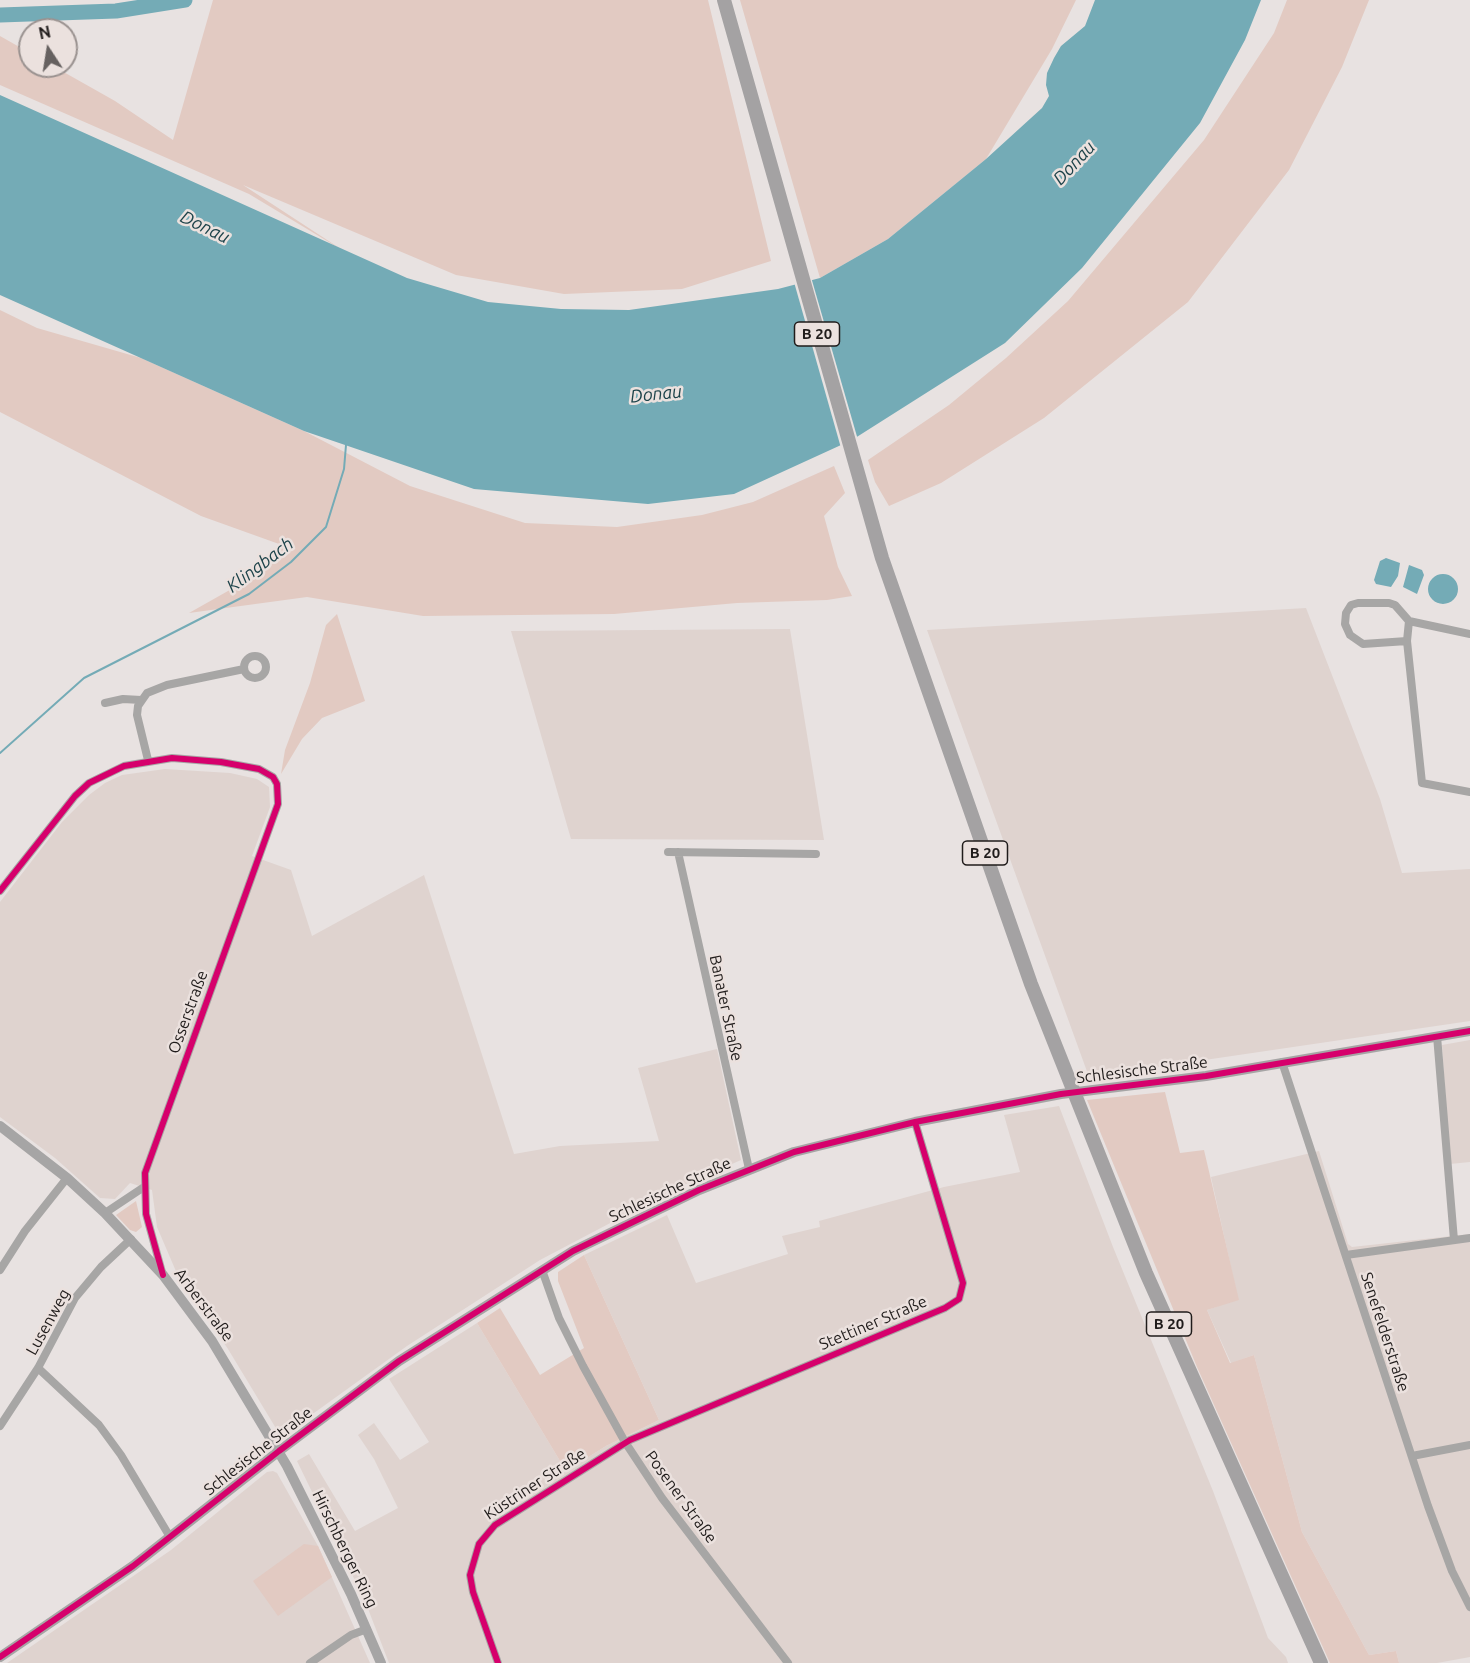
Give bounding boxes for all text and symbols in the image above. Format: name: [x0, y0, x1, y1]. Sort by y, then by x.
north arrow: [18, 18, 78, 78]
text: N: [37, 22, 52, 42]
water label: Donau: [1048, 137, 1100, 189]
water label: Donau: [177, 206, 233, 248]
road number: B 20: [794, 322, 840, 346]
water label: Donau: [629, 381, 683, 407]
water label: Klingbach: [222, 533, 298, 597]
road number: B 20: [962, 841, 1008, 865]
street label: Banater Straße: [705, 953, 747, 1063]
street label: Osserstraße: [164, 968, 212, 1056]
street label: Schlesische Straße: [1075, 1052, 1209, 1088]
street label: Schlesische Straße: [606, 1153, 734, 1227]
street label: Arberstraße: [170, 1265, 238, 1345]
street label: Senefelderstraße: [1357, 1270, 1413, 1394]
street label: Lusenweg: [22, 1286, 74, 1358]
street label: Stettiner Straße: [816, 1292, 930, 1354]
road number: B 20: [1146, 1312, 1192, 1336]
street label: Schlesische Straße: [200, 1403, 316, 1499]
street label: Küstriner Straße: [481, 1444, 589, 1524]
street label: Posener Straße: [641, 1447, 721, 1547]
street label: Hirschberger Ring: [308, 1487, 382, 1611]

